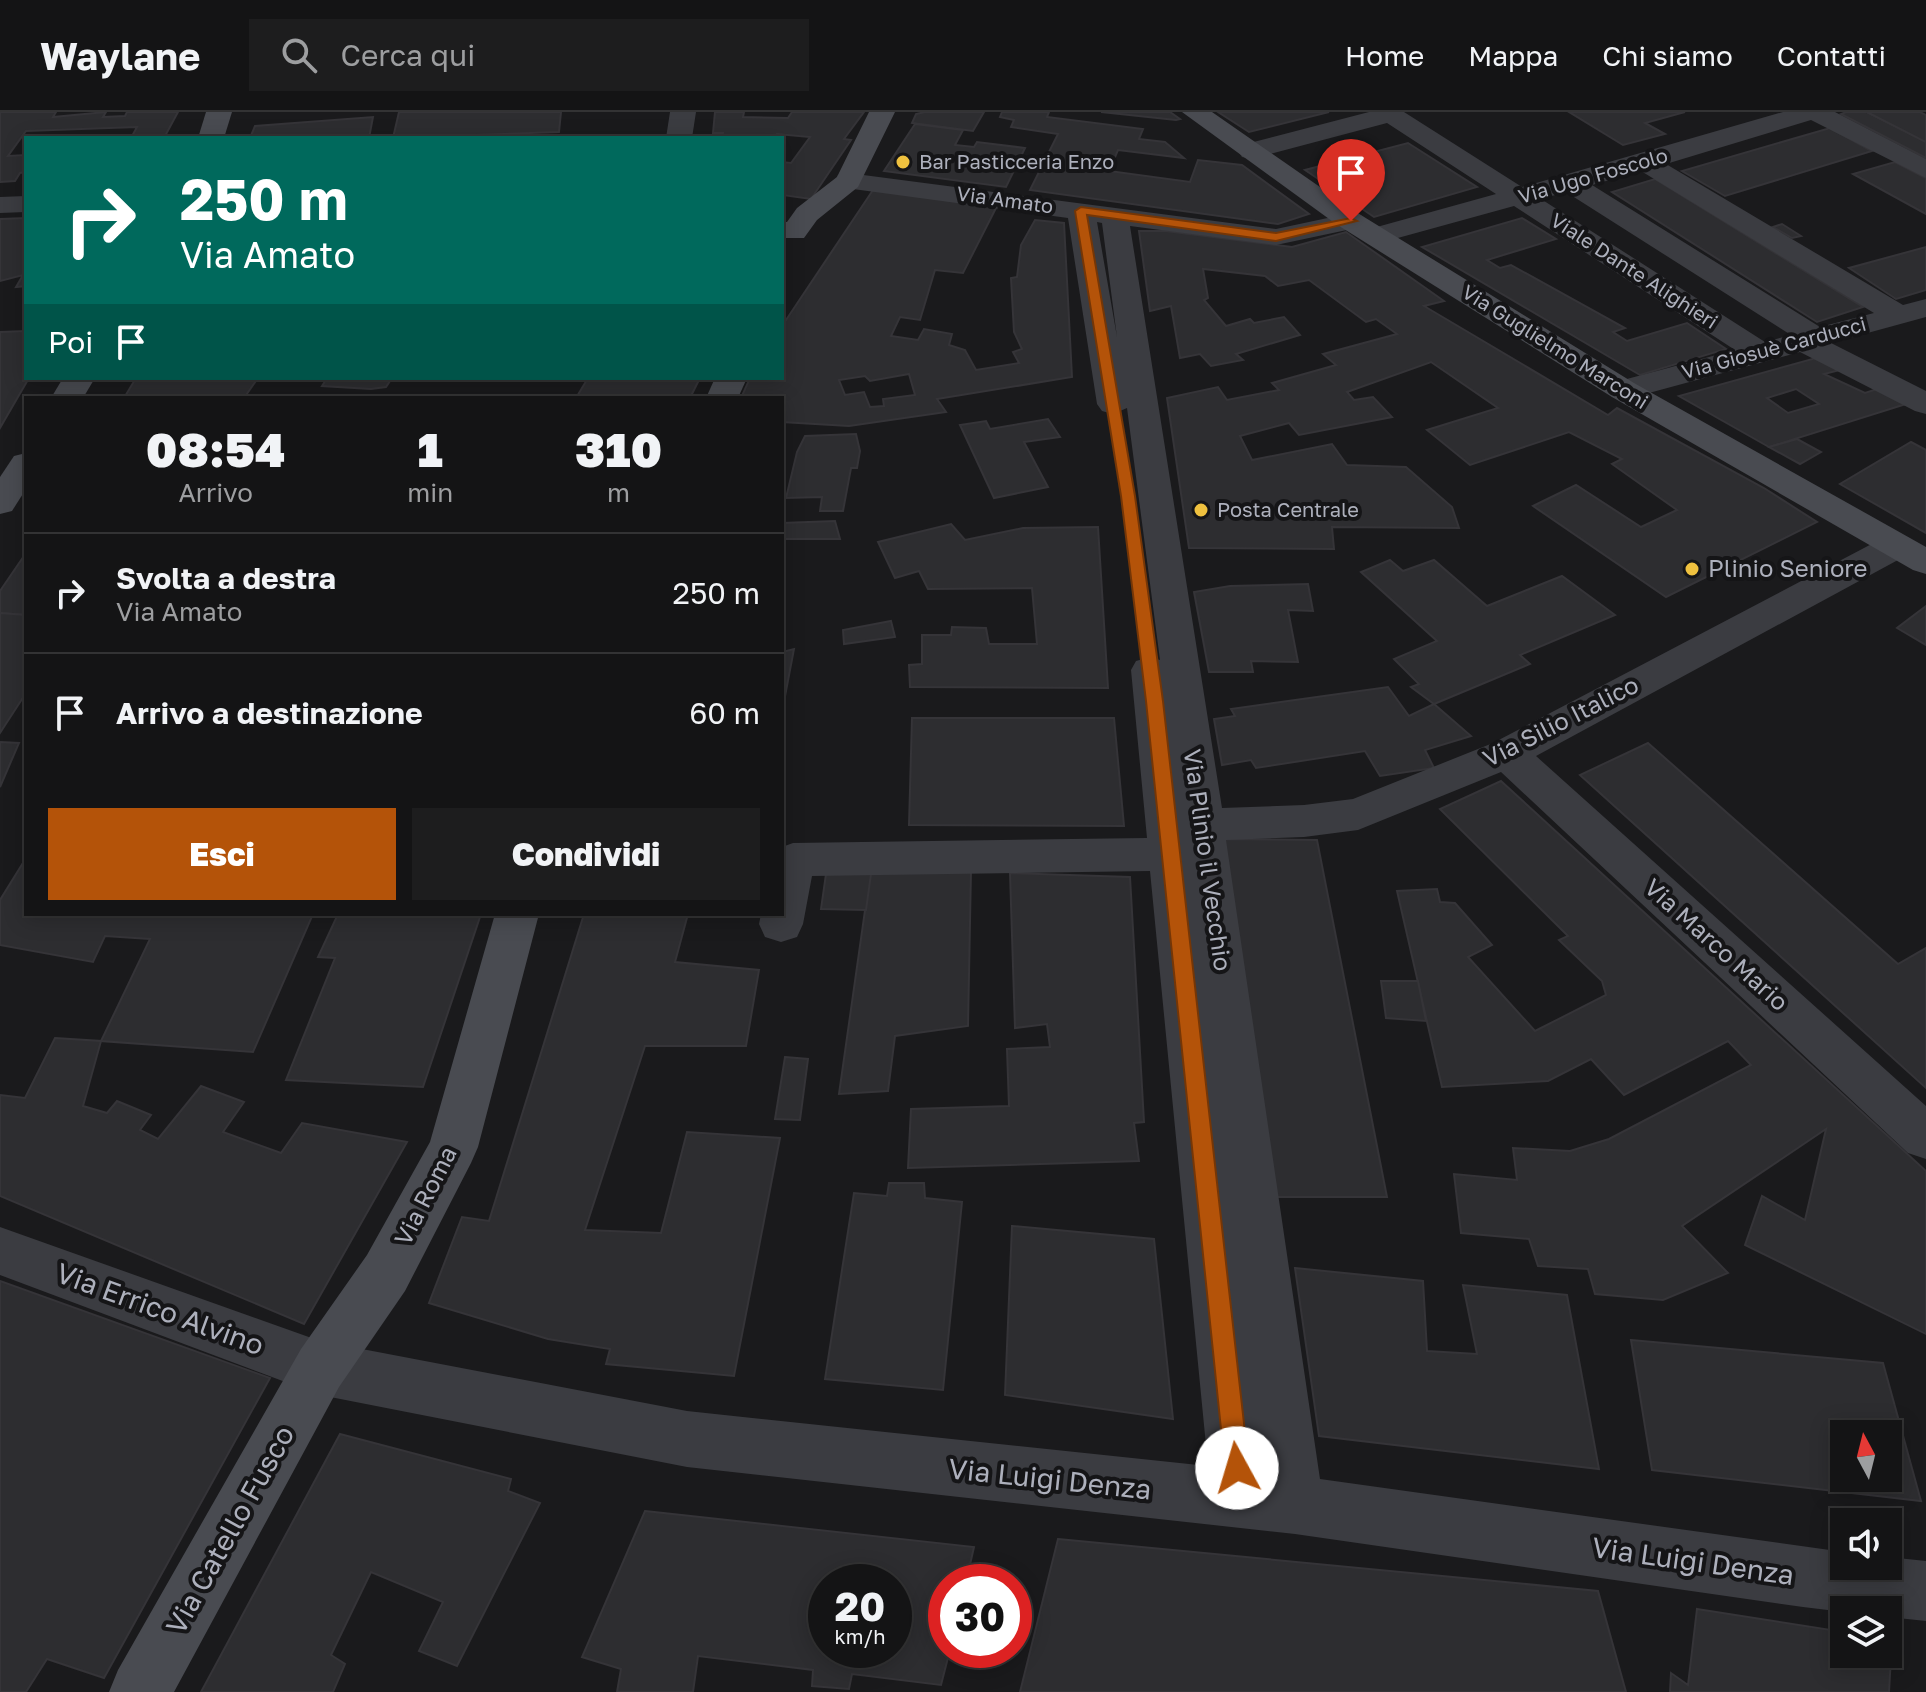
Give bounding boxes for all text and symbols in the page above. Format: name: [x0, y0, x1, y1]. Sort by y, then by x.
search box: [249, 19, 809, 91]
text: Waylane: [40, 33, 201, 78]
icon: search: [277, 33, 321, 77]
text: Cerca qui: [341, 37, 475, 73]
text: Home: [1345, 39, 1424, 72]
text: Mappa: [1468, 39, 1558, 72]
text: Chi siamo: [1602, 39, 1733, 72]
text: Contatti: [1777, 39, 1886, 72]
pin: [1317, 139, 1385, 221]
street label: Via Ugo Foscolo: [1515, 142, 1670, 208]
place label: Bar Pasticceria Enzo: [919, 149, 1114, 173]
icon: arrive: [1329, 151, 1373, 195]
marker: Bar Pasticceria Enzo: [894, 153, 912, 171]
text: 250 m: [180, 165, 348, 232]
icon: right: [48, 168, 152, 272]
street label: Via Amato: [955, 180, 1055, 218]
street label: Viale Dante Alighieri: [1547, 207, 1723, 333]
text: Via Amato: [180, 233, 355, 276]
street label: Via Guglielmo Marconi: [1458, 279, 1653, 413]
street label: Via Giosuè Carducci: [1679, 311, 1869, 383]
icon: arrive: [109, 320, 153, 364]
text: Poi: [48, 324, 93, 360]
text: 08:54: [146, 420, 285, 478]
text: 1: [418, 420, 443, 478]
text: 310: [575, 420, 662, 478]
text: Arrivo: [178, 477, 253, 508]
text: min: [407, 477, 453, 508]
text: m: [607, 477, 630, 508]
place label: Posta Centrale: [1217, 497, 1359, 521]
marker: Posta Centrale: [1192, 501, 1210, 519]
place label: Plinio Seniore: [1708, 553, 1867, 582]
text: Svolta a destra: [116, 560, 336, 596]
marker: Plinio Seniore: [1683, 560, 1701, 578]
icon: right: [48, 571, 92, 615]
text: 250 m: [673, 575, 760, 611]
text: Via Amato: [116, 596, 242, 627]
street label: Via Silio Italico: [1478, 669, 1643, 772]
icon: arrive: [48, 691, 92, 735]
text: Arrivo a destinazione: [116, 695, 423, 731]
text: 60 m: [689, 695, 760, 731]
street label: Via Plinio il Vecchio: [1179, 747, 1238, 973]
button: Esci: [48, 808, 396, 900]
button: Condividi: [412, 808, 760, 900]
street label: Via Marco Mario: [1639, 872, 1795, 1016]
street label: Via Roma: [387, 1141, 462, 1250]
street label: Via Errico Alvino: [52, 1256, 268, 1361]
street label: Via Catello Fusco: [159, 1420, 300, 1640]
north arrow: [1830, 1420, 1902, 1492]
map controls: [1830, 1420, 1902, 1668]
position arrow: [1195, 1426, 1279, 1510]
street label: Via Luigi Denza: [947, 1451, 1153, 1506]
button: sound: [1830, 1508, 1902, 1580]
street label: Via Luigi Denza: [1590, 1530, 1796, 1591]
speed limit sign: 30: [928, 1564, 1032, 1668]
text: 20: [835, 1582, 885, 1630]
button: layers: [1830, 1596, 1902, 1668]
text: km/h: [835, 1624, 885, 1648]

